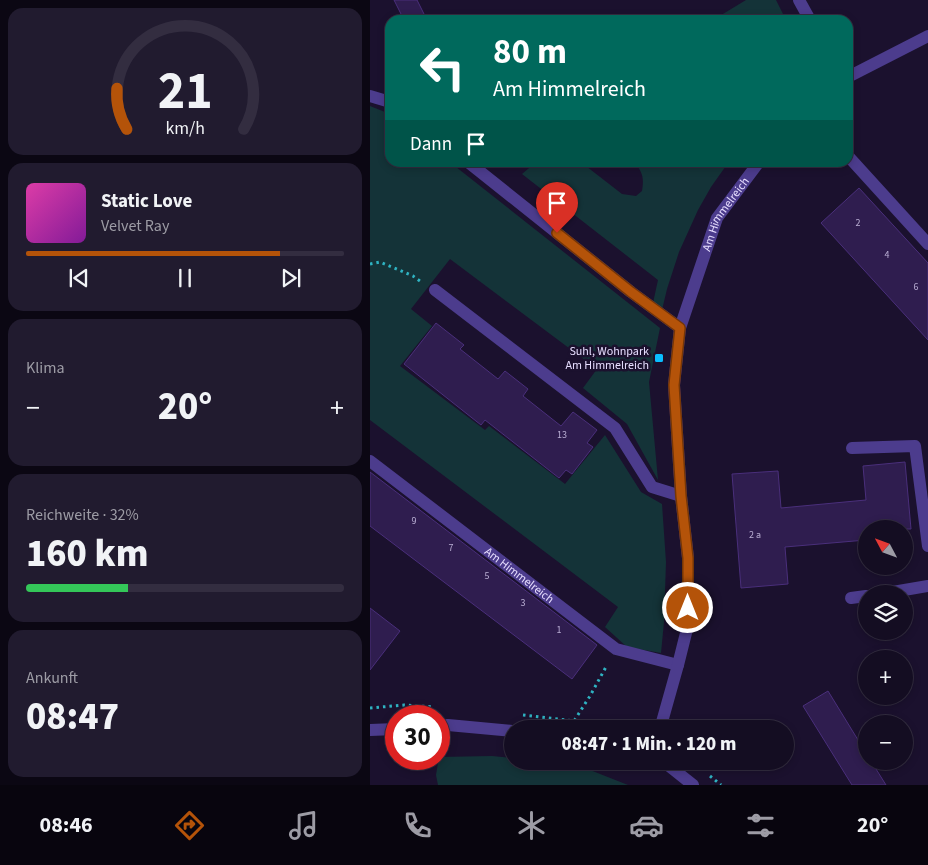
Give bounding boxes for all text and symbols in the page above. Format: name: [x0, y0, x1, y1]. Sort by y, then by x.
text: 80 m: [493, 27, 567, 77]
icon: left: [410, 35, 475, 100]
text: 21: [158, 55, 212, 129]
text: Am Himmelreich: [493, 73, 646, 105]
text: km/h: [165, 116, 205, 141]
icon: arrive: [462, 130, 490, 158]
text: Dann: [410, 131, 452, 158]
street label: Am Himmelreich: [698, 174, 754, 254]
pin: [536, 182, 578, 233]
text: Static Love: [101, 188, 192, 215]
icon: arrive: [543, 189, 571, 217]
text: Velvet Ray: [101, 215, 169, 237]
house number: 2: [856, 216, 861, 230]
house number: 4: [885, 248, 890, 262]
icon: previous: [65, 264, 93, 292]
icon: pause: [171, 264, 199, 292]
icon: next: [277, 264, 305, 292]
house number: 6: [914, 280, 919, 294]
place label: Suhl, Wohnpark Am Himmelreich: [566, 343, 649, 374]
marker: Suhl, Wohnpark Am Himmelreich: [653, 352, 665, 364]
text: Klima: [26, 357, 65, 379]
text: 20°: [158, 380, 212, 434]
text: −: [26, 388, 40, 428]
text: +: [330, 388, 344, 428]
house number: 13: [557, 428, 567, 442]
text: Reichweite · 32%: [26, 504, 139, 526]
house number: 9: [412, 514, 417, 528]
north arrow: [858, 520, 912, 575]
map controls: [858, 520, 913, 770]
text: 160 km: [26, 527, 148, 581]
house number: 2 a: [749, 528, 761, 542]
house number: 7: [449, 541, 454, 555]
street label: Am Himmelreich: [481, 543, 557, 608]
house number: 5: [485, 569, 490, 583]
position arrow: [661, 581, 713, 633]
button: layers: [858, 585, 913, 640]
house number: 3: [521, 596, 526, 610]
house number: 1: [557, 623, 562, 637]
button: +: [858, 650, 913, 705]
text: Ankunft: [26, 667, 78, 689]
text: 08:47: [26, 690, 119, 744]
speed limit sign: 30: [385, 705, 450, 770]
button: −: [858, 715, 913, 770]
text: 08:47 · 1 Min. · 120 m: [562, 731, 736, 758]
icon: directions: [172, 808, 207, 843]
icon: music: [286, 808, 321, 843]
icon: phone: [400, 808, 435, 843]
icon: climate: [514, 808, 549, 843]
icon: car: [629, 808, 664, 843]
icon: filters: [743, 808, 778, 843]
text: 08:46: [40, 809, 93, 841]
text: 20°: [857, 809, 888, 841]

